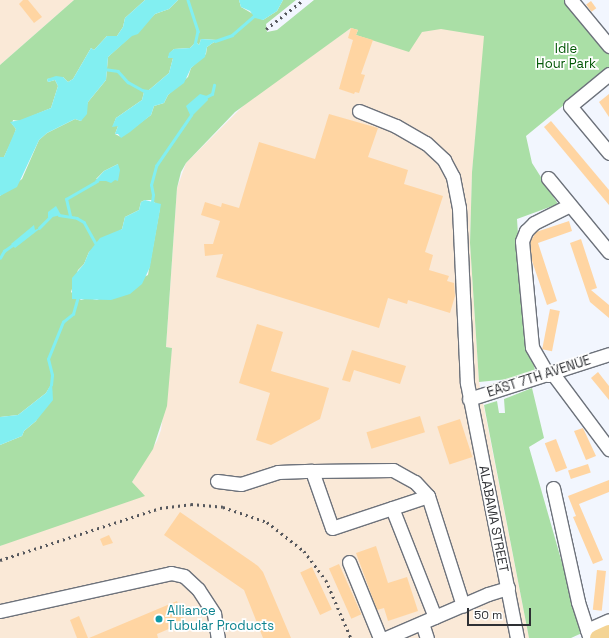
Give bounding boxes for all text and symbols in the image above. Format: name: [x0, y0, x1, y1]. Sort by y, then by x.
park label: Idle Hour Park: [536, 42, 596, 73]
street label: EAST 7TH AVENUE: [485, 353, 593, 401]
street label: ALABAMA STREET: [475, 464, 511, 574]
scale bar: [469, 600, 533, 626]
place label: Alliance Tubular Products: [167, 604, 274, 635]
text: 50 m: [474, 607, 502, 623]
marker: Alliance Tubular Products: [154, 614, 164, 624]

